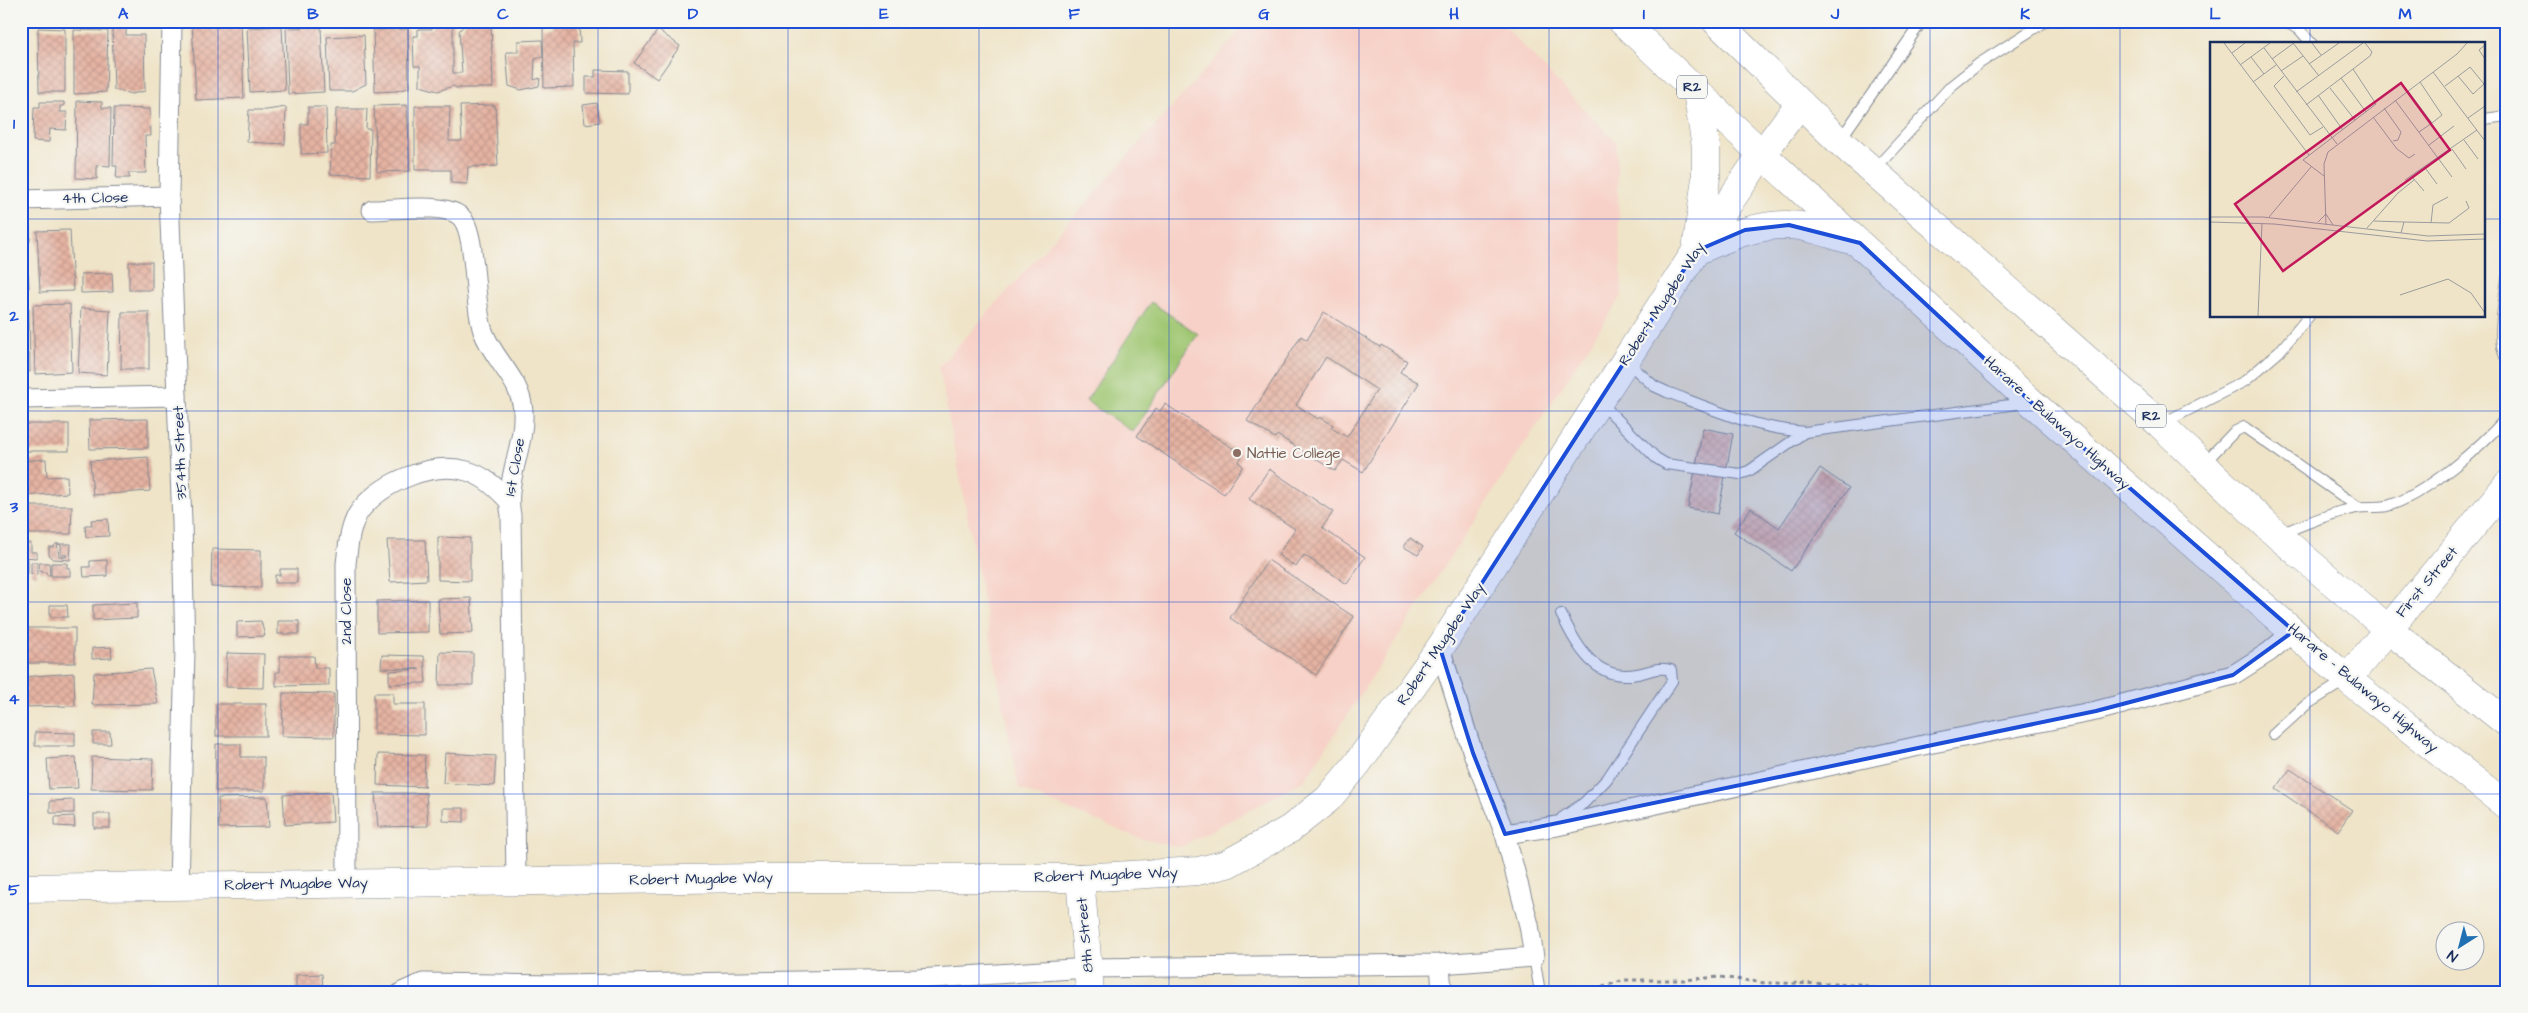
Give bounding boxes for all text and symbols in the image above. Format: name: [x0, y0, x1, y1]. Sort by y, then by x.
text: A: [118, 3, 129, 25]
text: B: [307, 3, 319, 25]
text: C: [497, 3, 509, 25]
text: D: [688, 3, 699, 25]
text: E: [879, 3, 889, 25]
text: F: [1068, 3, 1080, 25]
text: G: [1258, 3, 1270, 25]
text: H: [1449, 3, 1459, 25]
text: I: [1643, 3, 1645, 25]
text: J: [1830, 3, 1840, 25]
text: K: [2020, 3, 2030, 25]
text: L: [2209, 3, 2221, 25]
text: M: [2398, 3, 2412, 25]
inset map: [2210, 42, 2486, 318]
road number: R2: [1677, 75, 1707, 98]
text: 1: [13, 113, 16, 135]
street label: 4th Close: [61, 187, 129, 209]
street label: Robert Mugabe Way: [1614, 238, 1711, 371]
text: 2: [8, 305, 19, 327]
street label: Harare - Bulawayo Highway: [1978, 351, 2135, 495]
road number: R2: [2136, 404, 2166, 428]
street label: 354th Street: [168, 406, 192, 500]
street label: 1st Close: [500, 436, 530, 498]
place label: Nattie College: [1247, 443, 1340, 465]
marker: Nattie College: [1231, 447, 1243, 459]
text: 3: [9, 496, 19, 518]
street label: First Street: [2391, 542, 2463, 622]
street label: 2nd Close: [336, 578, 357, 644]
street label: Robert Mugabe Way: [1392, 578, 1491, 710]
street label: Harare - Bulawayo Highway: [2282, 619, 2443, 758]
text: 4: [9, 688, 20, 710]
street label: Robert Mugabe Way: [1034, 862, 1178, 889]
street label: Robert Mugabe Way: [629, 867, 773, 892]
street label: Robert Mugabe Way: [224, 872, 368, 897]
text: 5: [8, 879, 20, 901]
street label: 8th Street: [1071, 896, 1099, 974]
north arrow: [2436, 920, 2486, 970]
text: N: [2443, 945, 2462, 966]

